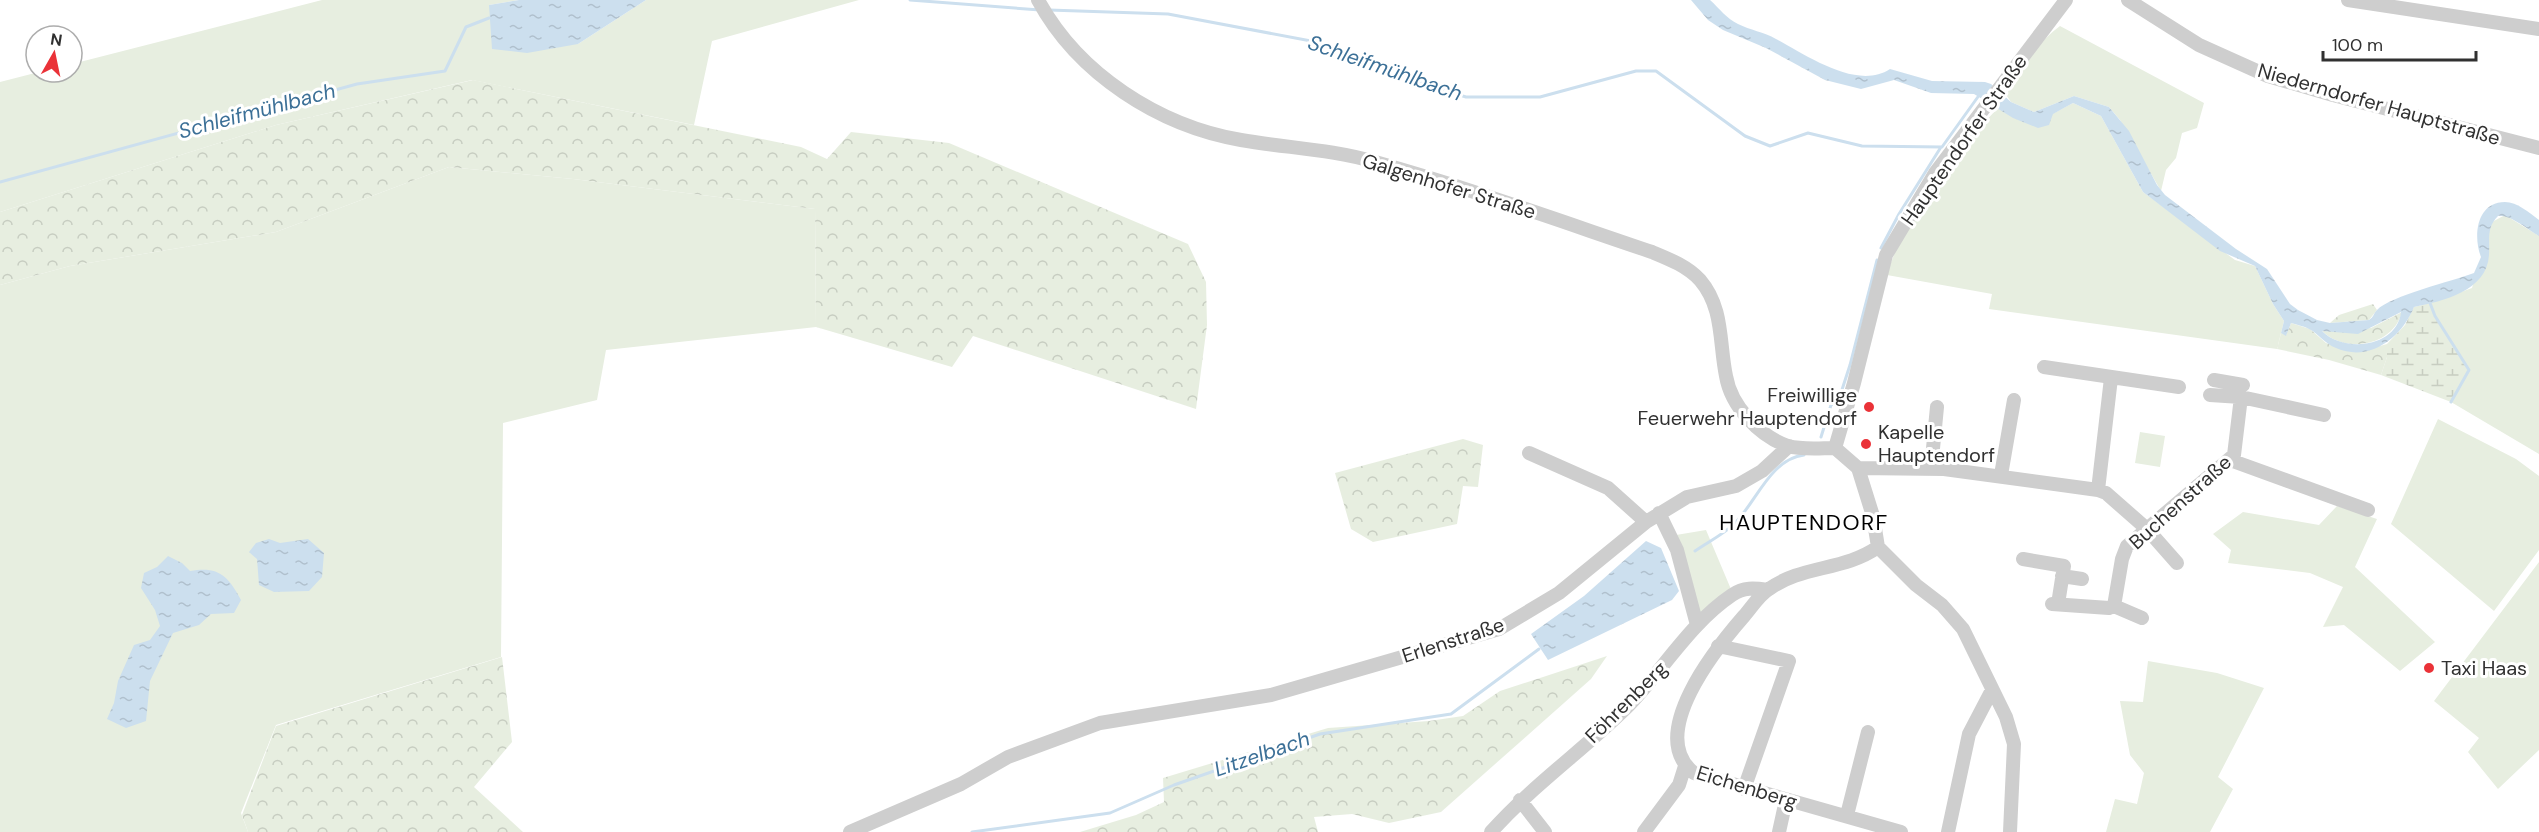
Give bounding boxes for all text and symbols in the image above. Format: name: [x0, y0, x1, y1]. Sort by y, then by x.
north arrow: [24, 24, 84, 84]
scale bar: [2323, 24, 2476, 62]
text: N: [49, 28, 64, 51]
water label: Schleifmühlbach: [1304, 28, 1466, 108]
text: 100 m: [2332, 33, 2383, 57]
street label: Hauptendorfer Straße: [1895, 49, 2033, 231]
street label: Niederndorfer Hauptstraße: [2255, 57, 2503, 151]
water label: Schleifmühlbach: [175, 77, 339, 145]
street label: Galgenhofer Straße: [1359, 147, 1539, 225]
place label: Freiwillige Feuerwehr Hauptendorf: [1638, 382, 1857, 431]
marker: Freiwillige Feuerwehr Hauptendorf: [1862, 400, 1876, 414]
place label: Kapelle Hauptendorf: [1878, 419, 1995, 468]
marker: Kapelle Hauptendorf: [1859, 437, 1873, 451]
street label: Buchenstraße: [2123, 449, 2237, 555]
district label: HAUPTENDORF: [1719, 508, 1889, 537]
street label: Erlenstraße: [1399, 611, 1507, 669]
street label: Föhrenberg: [1579, 655, 1673, 749]
place label: Taxi Haas: [2441, 655, 2527, 681]
marker: Taxi Haas: [2422, 661, 2436, 675]
water label: Litzelbach: [1210, 725, 1314, 783]
street label: Eichenberg: [1693, 759, 1801, 815]

